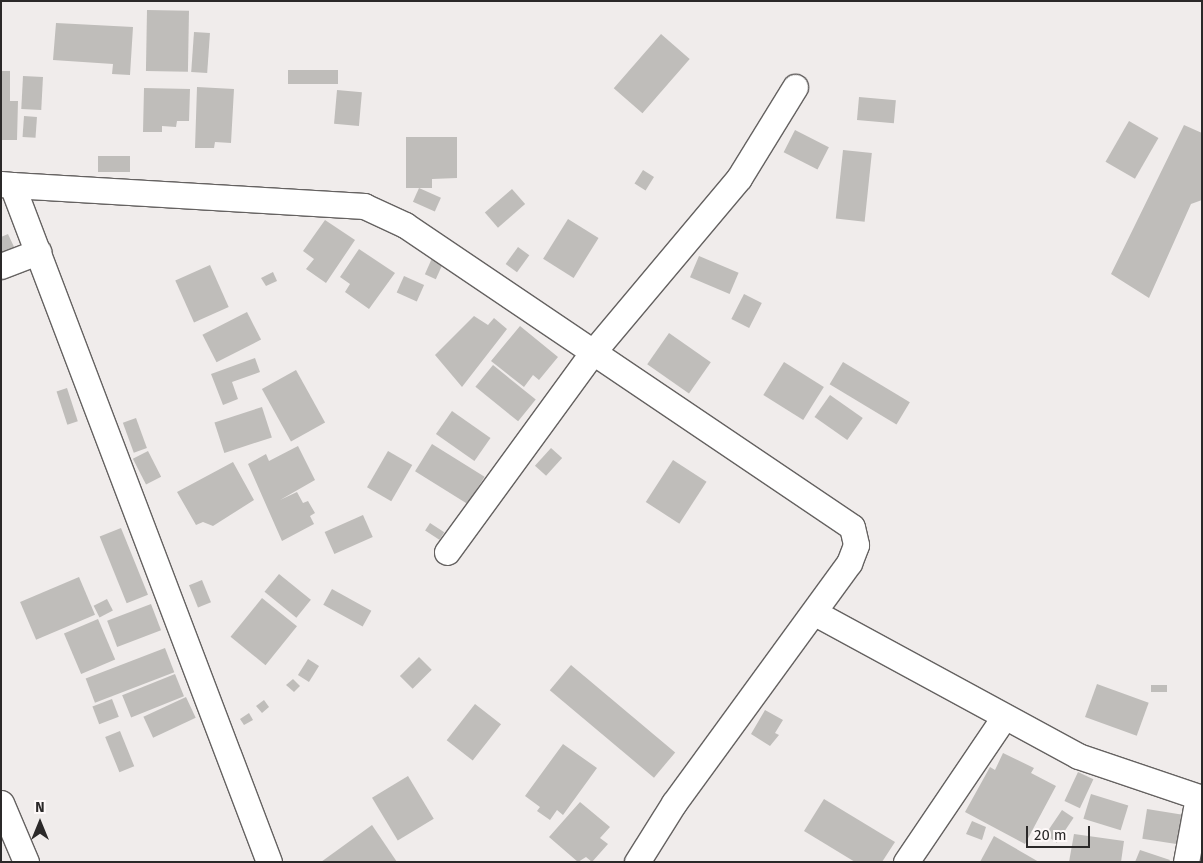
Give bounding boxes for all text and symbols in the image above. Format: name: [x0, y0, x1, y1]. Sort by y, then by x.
north arrow: [15, 798, 65, 848]
text: N: [35, 799, 45, 816]
scale bar: [1028, 816, 1092, 848]
text: 20 m: [1034, 826, 1067, 844]

